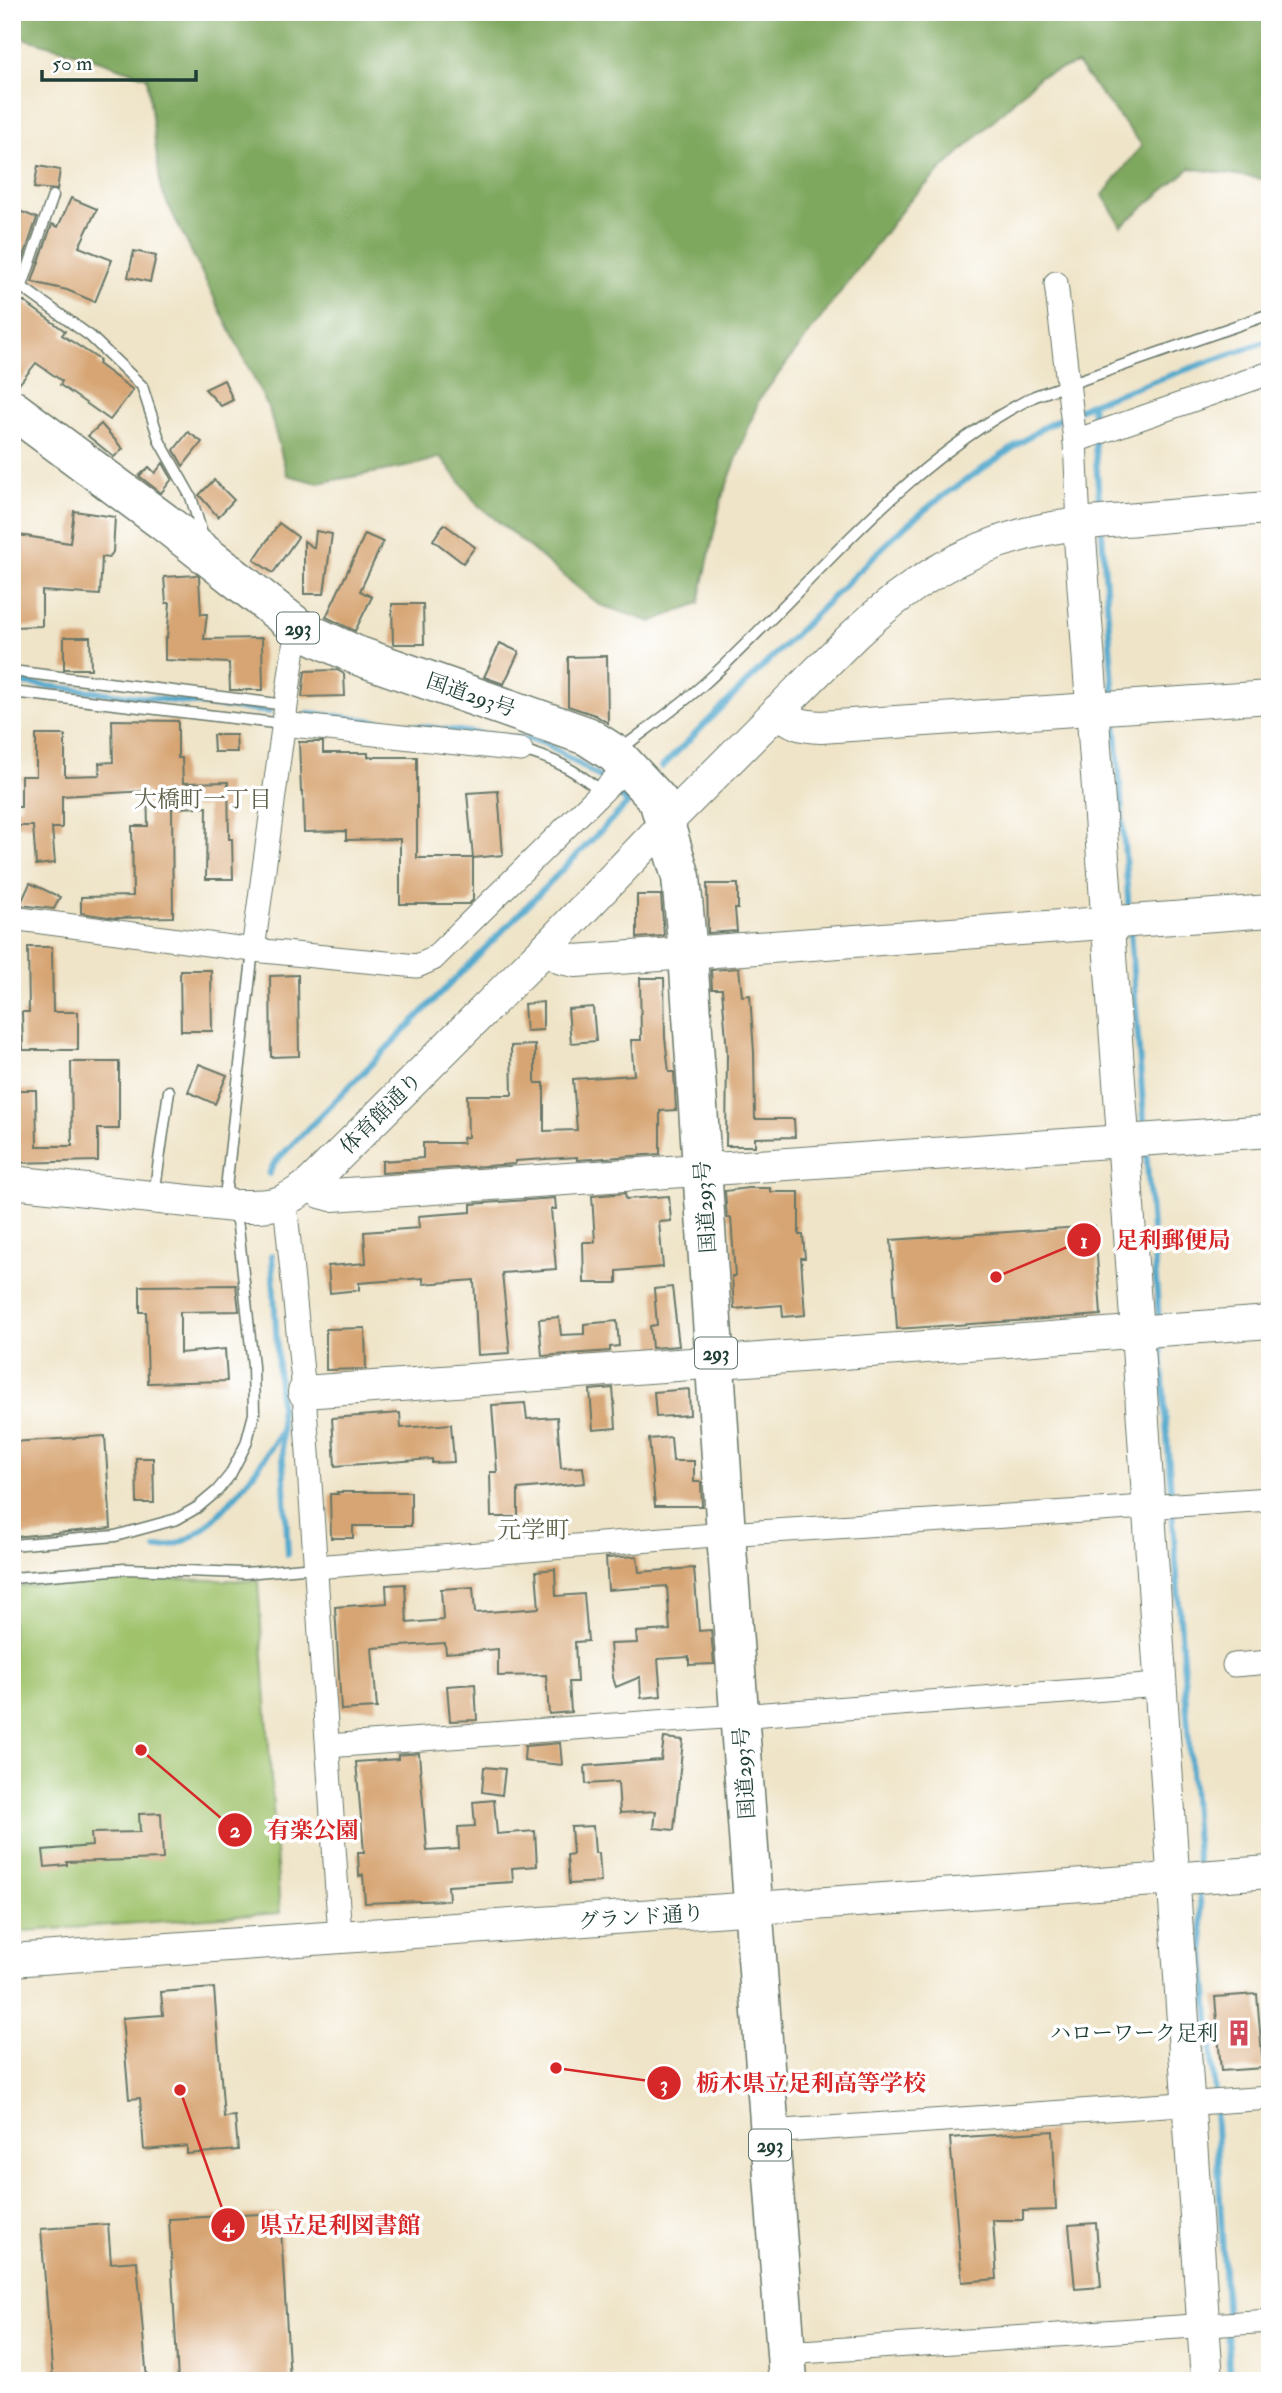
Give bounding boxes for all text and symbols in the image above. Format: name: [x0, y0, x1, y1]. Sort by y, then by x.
scale bar: [42, 38, 196, 82]
text: 50 m: [52, 50, 93, 77]
road number: 293: [277, 612, 319, 643]
street label: 国道293号: [423, 668, 519, 723]
district label: 大橋町一丁目: [134, 785, 272, 814]
street label: 体育館通り: [335, 1067, 428, 1160]
street label: 国道293号: [689, 1160, 722, 1254]
callout: 足利郵便局: [1067, 1218, 1245, 1262]
text: 足利郵便局: [1116, 1226, 1231, 1255]
text: 1: [1080, 1228, 1088, 1255]
road number: 293: [695, 1338, 737, 1368]
district label: 元学町: [497, 1515, 569, 1546]
street label: 国道293号: [728, 1726, 761, 1820]
callout: 有楽公園: [218, 1808, 373, 1852]
text: 有楽公園: [267, 1816, 359, 1845]
text: 2: [230, 1817, 241, 1844]
street label: グランド通り: [577, 1900, 705, 1935]
building icon: ハローワーク足利: [1224, 2018, 1254, 2048]
place label: ハローワーク足利: [1050, 2020, 1218, 2047]
callout: 栃木県立足利高等学校: [647, 2061, 940, 2105]
text: 栃木県立足利高等学校: [696, 2069, 926, 2098]
text: 3: [660, 2071, 668, 2098]
road number: 293: [749, 2130, 791, 2160]
callout: 県立足利図書館: [211, 2203, 435, 2247]
text: 県立足利図書館: [260, 2211, 421, 2240]
text: 4: [221, 2212, 235, 2239]

